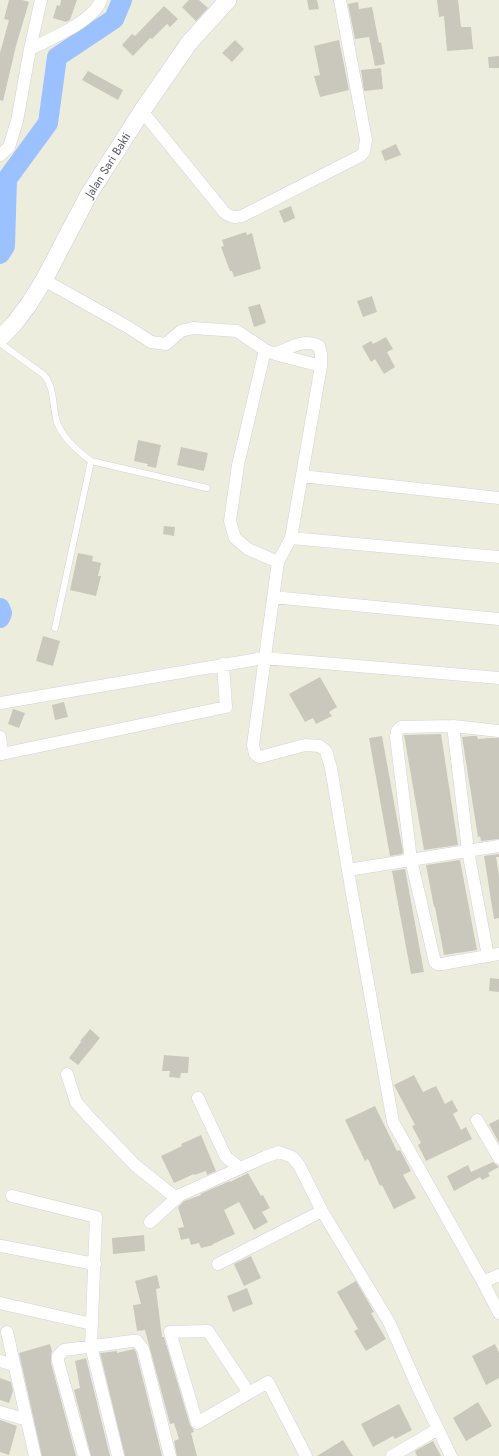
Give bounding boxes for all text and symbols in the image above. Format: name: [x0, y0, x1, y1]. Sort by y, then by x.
street label: Jalan Sari Bakti: [80, 129, 135, 203]

